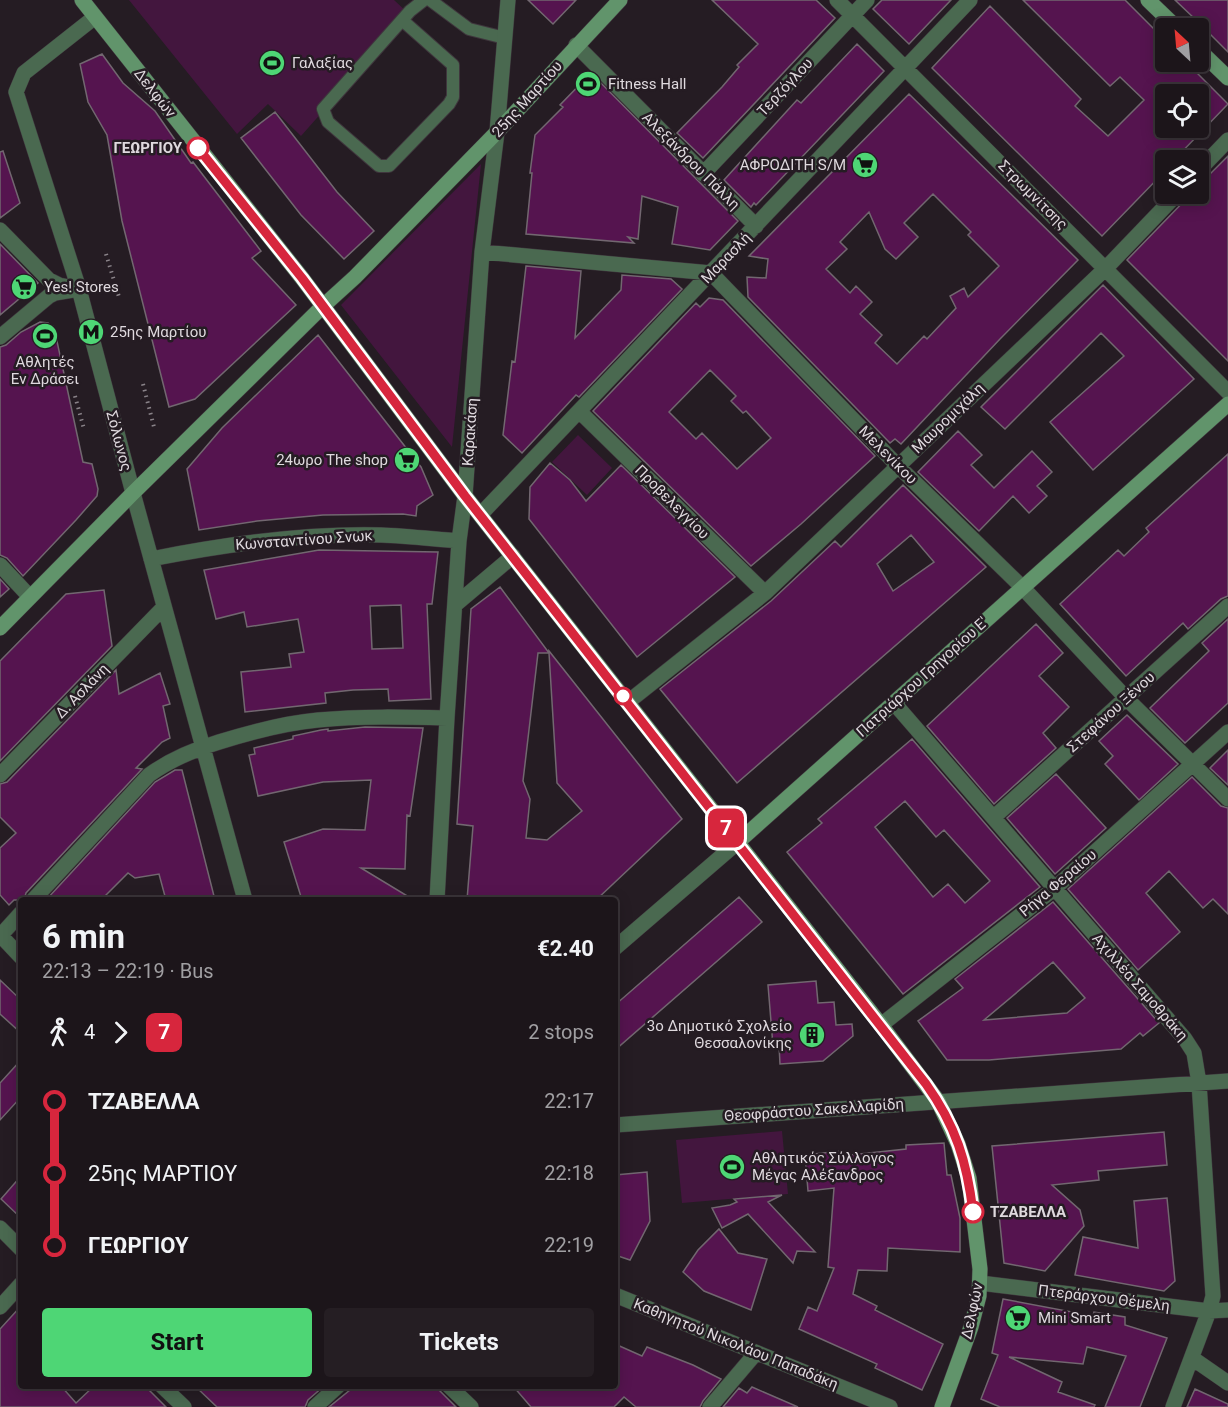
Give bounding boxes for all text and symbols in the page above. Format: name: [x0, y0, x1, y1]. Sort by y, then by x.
north arrow: [1155, 18, 1209, 72]
map controls: [1155, 18, 1209, 204]
sports icon: Γαλαξίας: [257, 48, 287, 78]
place label: Γαλαξίας: [292, 54, 353, 72]
street label: Τερζόγλου: [753, 54, 817, 120]
street label: 25ης Μαρτίου: [488, 57, 566, 141]
street label: Δελφών: [130, 65, 180, 121]
sports icon: Fitness Hall: [573, 69, 603, 99]
place label: Fitness Hall: [608, 75, 686, 93]
button: locate: [1155, 84, 1209, 138]
street label: Αλεξάνδρου Πάλλη: [638, 108, 744, 214]
marker: ΓΕΩΡΓΙΟΥ: [187, 137, 209, 159]
place label: ΓΕΩΡΓΙΟΥ: [113, 139, 183, 157]
supermarket icon: ΑΦΡΟΔΙΤΗ S/M: [850, 150, 880, 180]
button: layers: [1155, 150, 1209, 204]
place label: ΑΦΡΟΔΙΤΗ S/M: [740, 156, 846, 174]
street label: Στρωμνίτσης: [995, 157, 1071, 233]
street label: Μαρασλή: [697, 229, 755, 287]
supermarket icon: Yes! Stores: [9, 272, 39, 302]
place label: Yes! Stores: [44, 278, 119, 296]
metro station icon: 25ης Μαρτίου: [76, 317, 106, 347]
sports icon: Αθλητές Εν Δράσει: [30, 321, 60, 351]
place label: 25ης Μαρτίου: [110, 323, 207, 341]
place label: Αθλητές Εν Δράσει: [11, 353, 79, 388]
street label: Μαυρομιχάλη: [908, 379, 988, 457]
street label: Καρακάση: [459, 397, 481, 467]
street label: Σόλωνος: [102, 409, 136, 473]
street label: Μελενίκου: [855, 422, 921, 488]
supermarket icon: 24ωρο The shop: [392, 445, 422, 475]
place label: 24ωρο The shop: [276, 451, 388, 469]
street label: Προβελεγγίου: [631, 461, 713, 543]
street label: Κωνσταντίνου Σνωκ: [235, 526, 373, 554]
street label: Πατριάρχου Γρηγορίου Ε': [853, 613, 991, 741]
street label: Δ. Ασλάνη: [52, 660, 112, 722]
street label: Στεφάνου Ξένου: [1063, 668, 1159, 756]
unlabelled marker: [614, 687, 632, 705]
line badge: 7: [706, 808, 746, 848]
text: 7: [720, 816, 732, 840]
street label: Ρήγα Φεραίου: [1016, 846, 1100, 920]
text: 6 min: [42, 917, 125, 956]
street label: Αχιλλέα Σαμοθράκη: [1088, 930, 1192, 1044]
text: €2.40: [537, 936, 594, 961]
text: 22:13 – 22:19 · Bus: [42, 959, 214, 983]
icon: walk: [42, 1016, 75, 1049]
icon: forward: [104, 1016, 137, 1049]
place label: 3ο Δημοτικό Σχολείο Θεσσαλονίκης: [647, 1017, 792, 1052]
text: 4: [84, 1020, 95, 1044]
text: 7: [158, 1020, 170, 1044]
text: 2 stops: [528, 1020, 594, 1044]
building icon: 3ο Δημοτικό Σχολείο Θεσσαλονίκης: [797, 1020, 827, 1050]
text: ΤΖΑΒΕΛΛΑ: [88, 1089, 200, 1114]
text: 22:17: [544, 1089, 594, 1113]
street label: Θεοφράστου Σακελλαρίδη: [723, 1095, 905, 1125]
place label: Αθλητικός Σύλλογος Μέγας Αλέξανδρος: [752, 1149, 895, 1184]
sports icon: Αθλητικός Σύλλογος Μέγας Αλέξανδρος: [717, 1152, 747, 1182]
text: 25ης ΜΑΡΤΙΟΥ: [88, 1161, 237, 1186]
text: 22:18: [544, 1161, 594, 1185]
marker: ΤΖΑΒΕΛΛΑ: [962, 1201, 984, 1223]
place label: ΤΖΑΒΕΛΛΑ: [990, 1203, 1067, 1221]
text: ΓΕΩΡΓΙΟΥ: [88, 1233, 189, 1258]
text: 22:19: [544, 1233, 594, 1257]
street label: Δελφών: [957, 1281, 987, 1341]
street label: Πτεράρχου Θέμελη: [1037, 1281, 1171, 1315]
street label: Καθηγητού Νικολάου Παπαδάκη: [631, 1295, 841, 1393]
supermarket icon: Mini Smart: [1003, 1303, 1033, 1333]
button: Start: [42, 1308, 312, 1377]
button: Tickets: [324, 1308, 594, 1377]
place label: Mini Smart: [1038, 1309, 1111, 1327]

